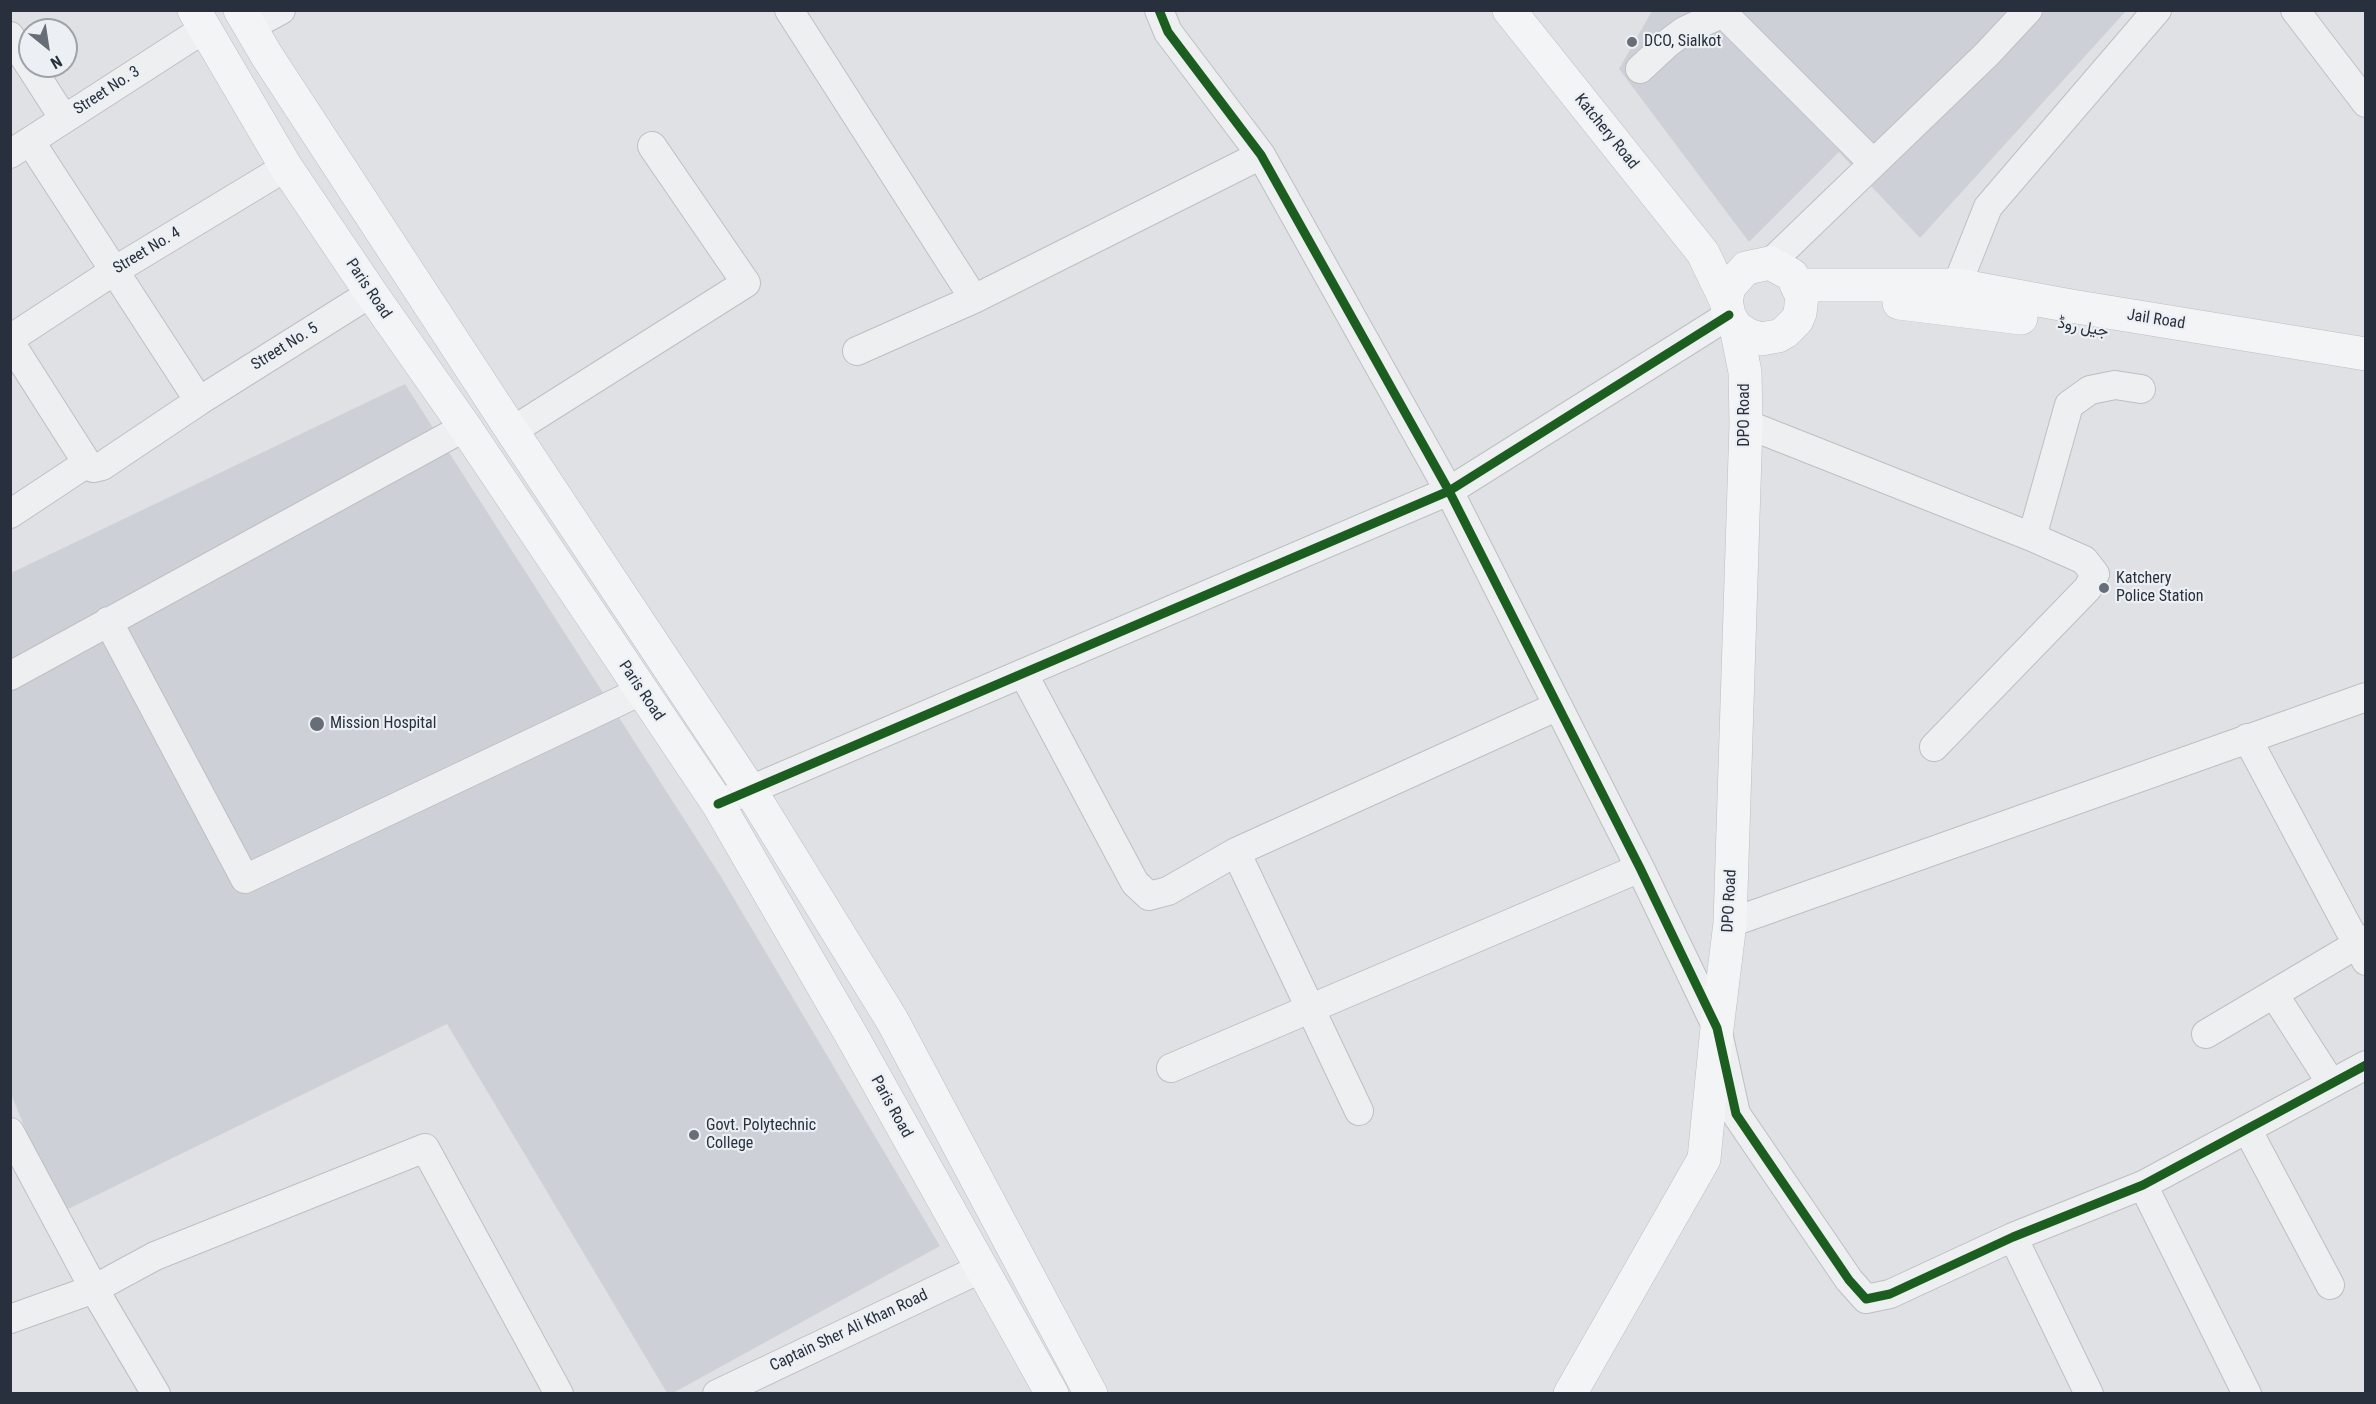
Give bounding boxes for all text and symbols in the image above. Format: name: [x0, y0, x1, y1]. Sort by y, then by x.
north arrow: [18, 18, 78, 78]
place label: DCO, Sialkot: [1644, 32, 1721, 52]
marker: DCO, Sialkot: [1625, 35, 1639, 49]
text: N: [47, 52, 65, 73]
street label: Street No. 3: [70, 63, 144, 119]
street label: Katchery Road: [1570, 91, 1642, 173]
street label: Street No. 4: [110, 223, 184, 279]
street label: Paris Road: [341, 255, 395, 323]
street label: Jail Road: [2126, 306, 2186, 334]
street label: جیل روڈ: [2056, 314, 2110, 342]
street label: Street No. 5: [248, 319, 322, 375]
street label: DPO Road: [1735, 383, 1755, 447]
place label: Katchery Police Station: [2116, 569, 2204, 607]
marker: Katchery Police Station: [2097, 581, 2111, 595]
street label: Paris Road: [614, 657, 668, 725]
place label: Mission Hospital: [330, 714, 436, 734]
marker: Mission Hospital: [308, 715, 326, 733]
street label: DPO Road: [1719, 869, 1741, 933]
street label: Paris Road: [866, 1073, 916, 1141]
place label: Govt. Polytechnic College: [706, 1116, 816, 1154]
marker: Govt. Polytechnic College: [687, 1128, 701, 1142]
street label: Captain Sher Ali Khan Road: [767, 1286, 931, 1376]

